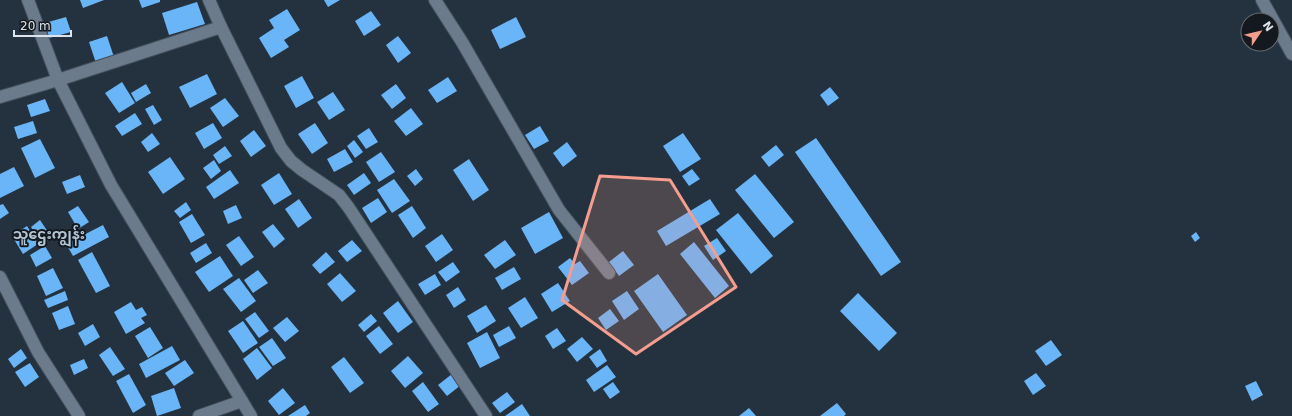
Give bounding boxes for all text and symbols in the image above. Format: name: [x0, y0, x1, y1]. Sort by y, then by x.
scale bar: [14, 12, 71, 38]
north arrow: [1240, 12, 1280, 52]
text: 20 m: [20, 19, 51, 33]
text: N: [1260, 19, 1276, 34]
district label: သူဌေးကျွန်း: [13, 224, 85, 247]

